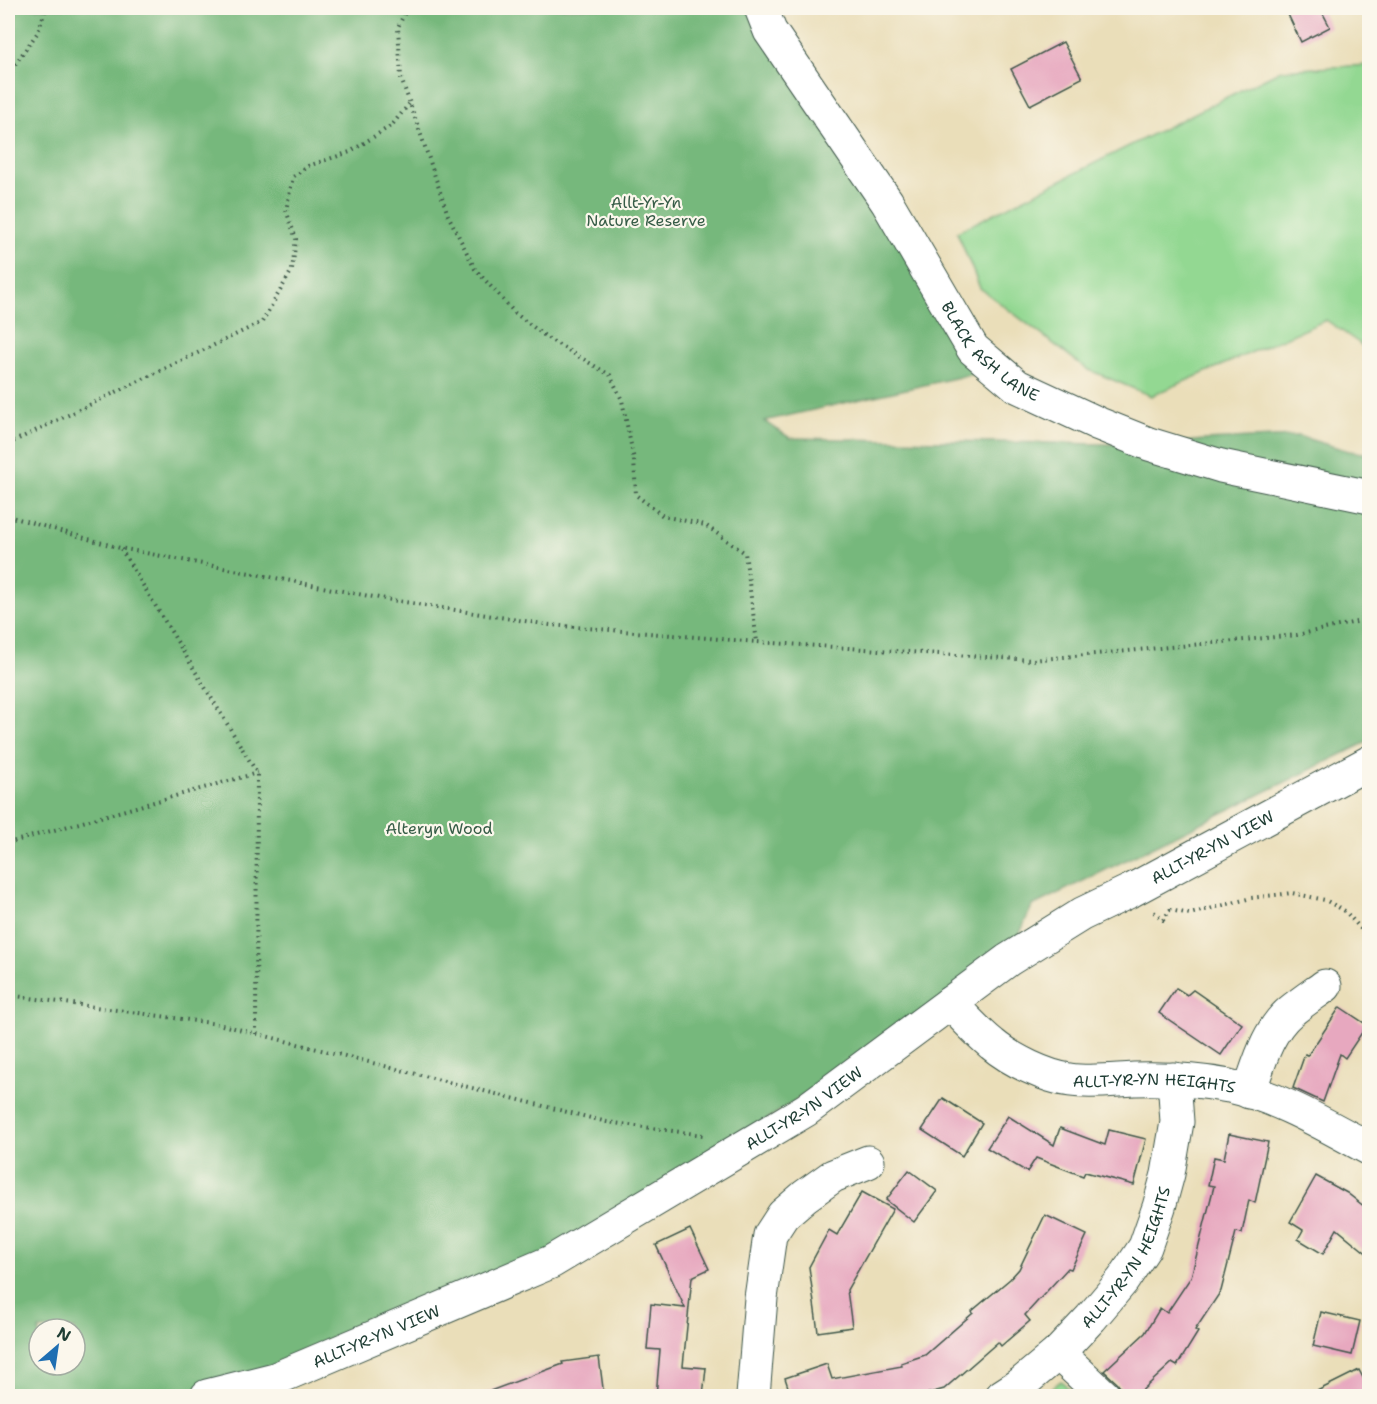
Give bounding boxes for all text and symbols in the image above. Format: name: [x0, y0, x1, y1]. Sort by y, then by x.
park label: Allt-Yr-Yn Nature Reserve: [586, 192, 706, 231]
street label: BLACK ASH LANE: [936, 298, 1043, 406]
street label: ALLT-YR-YN VIEW: [1147, 806, 1278, 889]
park label: Alteryn Wood: [385, 818, 493, 839]
street label: ALLT-YR-YN VIEW: [742, 1062, 867, 1155]
street label: ALLT-YR-YN HEIGHTS: [1072, 1069, 1238, 1098]
street label: ALLT-YR-YN HEIGHTS: [1077, 1184, 1175, 1333]
street label: ALLT-YR-YN VIEW: [309, 1300, 443, 1373]
north arrow: [27, 1317, 87, 1377]
text: N: [53, 1322, 75, 1347]

